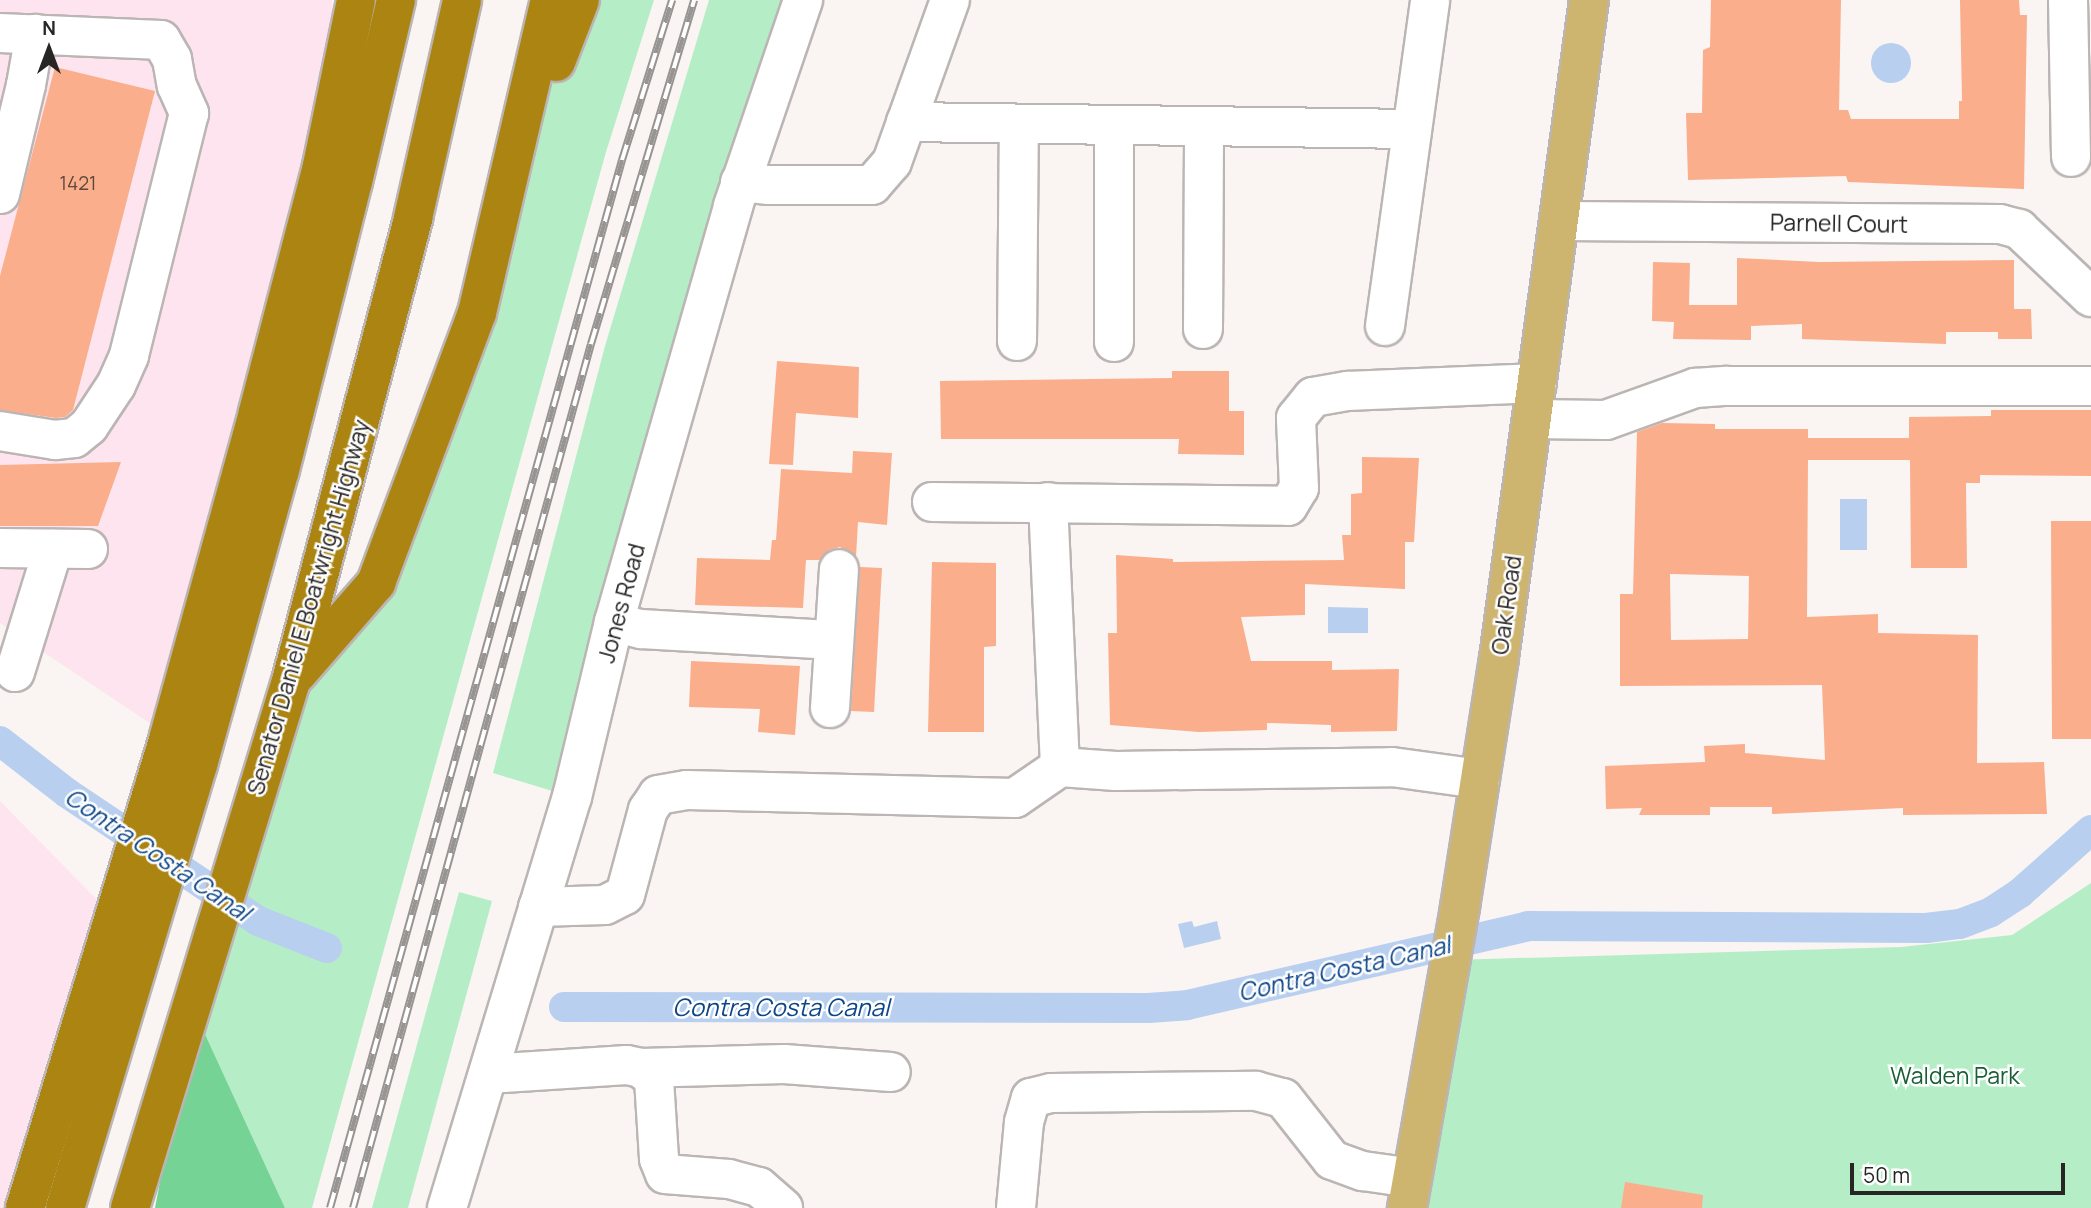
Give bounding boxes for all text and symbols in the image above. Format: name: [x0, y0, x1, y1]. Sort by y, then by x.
north arrow: [14, 14, 84, 84]
text: N: [42, 15, 56, 41]
house number: 1421: [60, 173, 96, 195]
street label: Parnell Court: [1770, 208, 1908, 238]
street label: Senator Daniel E Boatwright Highway: [241, 416, 375, 798]
street label: Jones Road: [592, 540, 650, 666]
street label: Oak Road: [1485, 554, 1527, 656]
water label: Contra Costa Canal: [60, 781, 256, 927]
water label: Contra Costa Canal: [1235, 930, 1453, 1006]
water label: Contra Costa Canal: [673, 993, 889, 1021]
park label: Walden Park: [1890, 1061, 2020, 1089]
scale bar: [1853, 1148, 2068, 1192]
text: 50 m: [1863, 1161, 1910, 1189]

